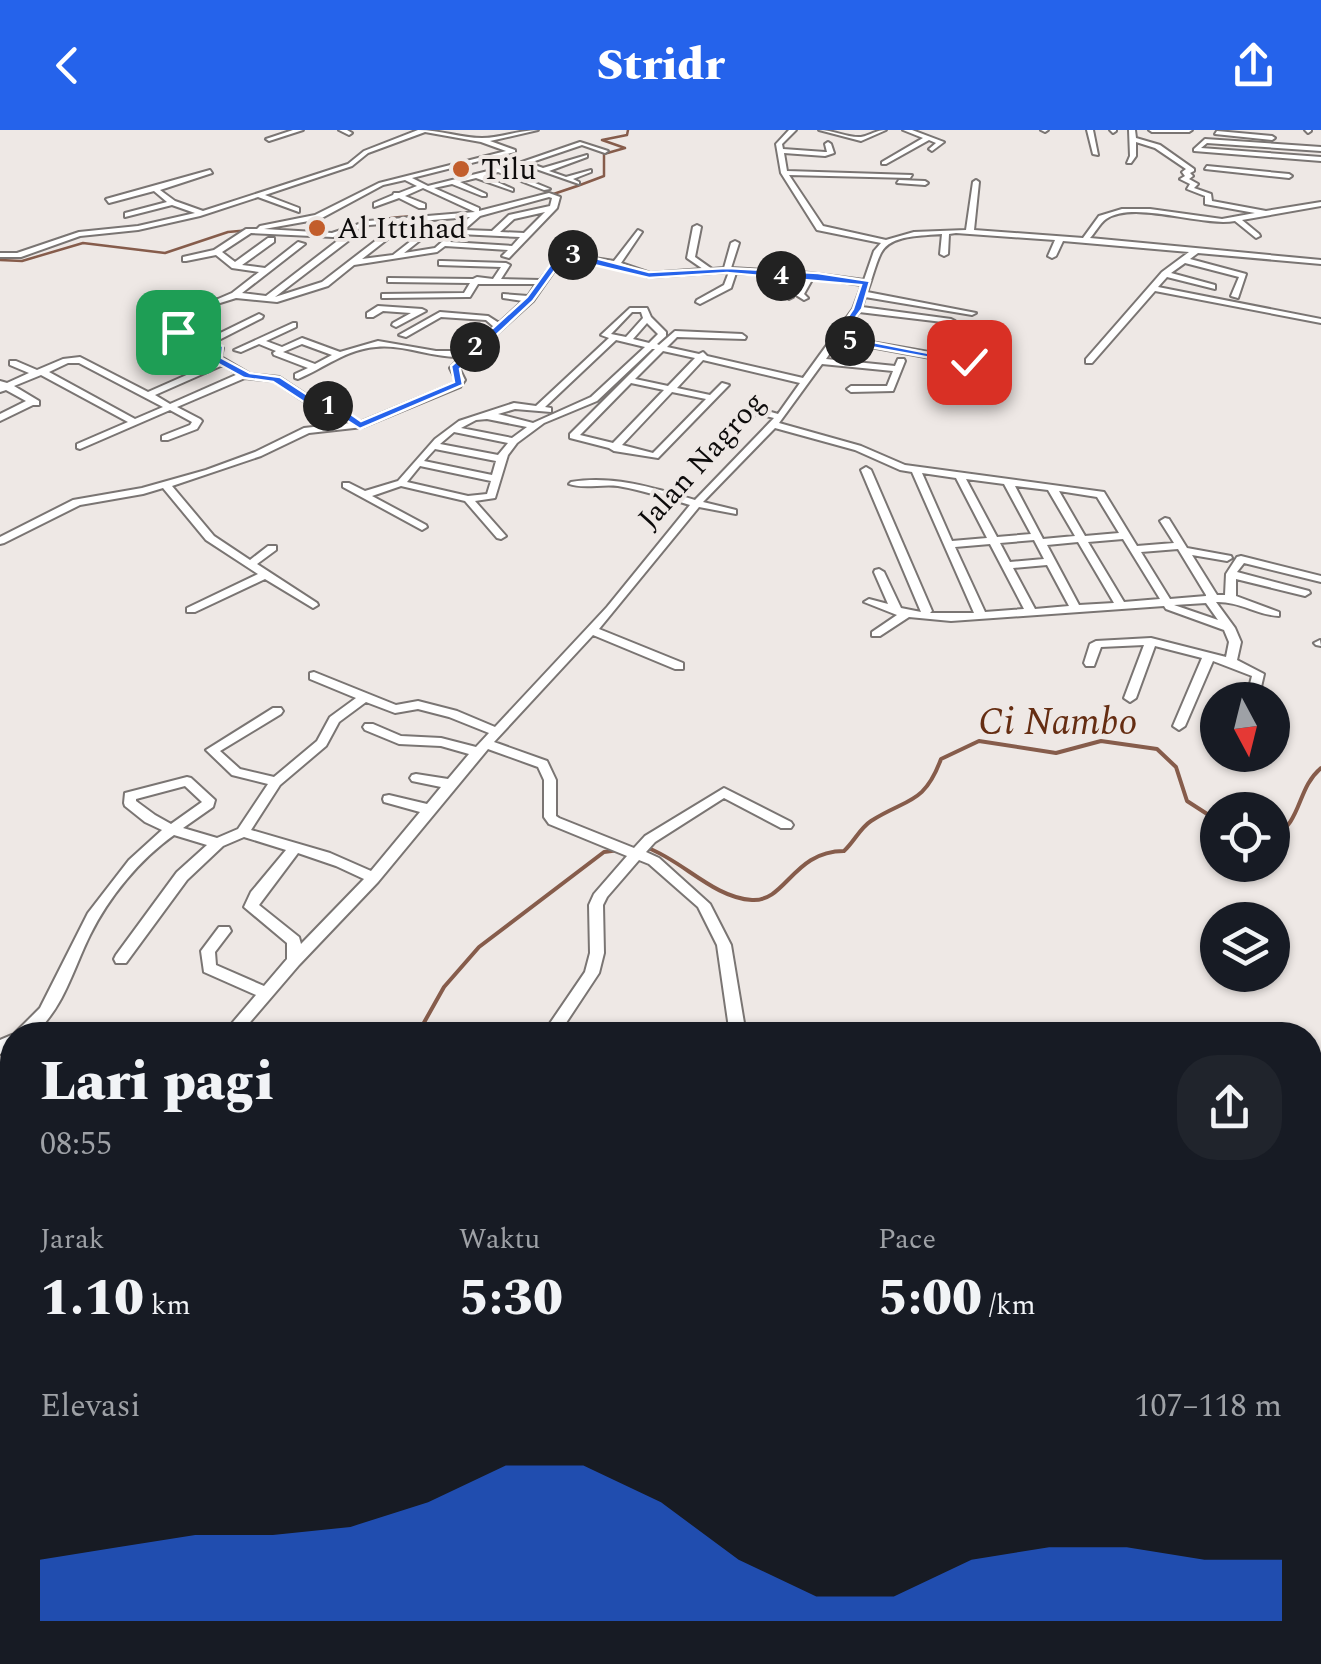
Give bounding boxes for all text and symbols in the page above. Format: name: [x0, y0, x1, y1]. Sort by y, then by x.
text: Stridr: [597, 31, 724, 100]
icon: back: [40, 38, 95, 93]
icon: share: [1226, 38, 1281, 93]
place label: Tilu: [481, 147, 536, 193]
marker: Tilu: [450, 158, 472, 180]
place label: Al Ittihad: [337, 206, 467, 252]
marker: Al Ittihad: [306, 217, 328, 239]
pin: 3: [548, 230, 598, 280]
text: 3: [565, 233, 581, 276]
pin: 4: [756, 251, 806, 301]
text: 4: [773, 254, 789, 297]
pin: [136, 290, 221, 375]
icon: arrive: [151, 305, 206, 360]
pin: 5: [825, 316, 875, 366]
text: 5: [842, 319, 858, 362]
pin: [927, 320, 1012, 405]
pin: 2: [450, 322, 500, 372]
text: 2: [467, 325, 483, 368]
icon: check: [942, 335, 997, 390]
pin: 1: [303, 381, 353, 431]
street label: Jalan Nagrog: [627, 381, 777, 540]
text: 1: [320, 384, 336, 427]
north arrow: [1200, 682, 1290, 772]
map controls: [1200, 682, 1290, 992]
water label: Ci Nambo: [978, 694, 1138, 752]
button: locate: [1200, 792, 1290, 882]
button: layers: [1200, 902, 1290, 992]
text: Lari pagi: [40, 1041, 274, 1124]
button: share: [1177, 1055, 1282, 1160]
text: 08:55: [40, 1120, 112, 1169]
text: Jarak: [40, 1218, 104, 1261]
text: Waktu: [459, 1218, 540, 1261]
text: Pace: [878, 1218, 936, 1261]
text: 1.10: [40, 1261, 144, 1337]
text: 5:30: [459, 1261, 563, 1337]
text: 5:00: [878, 1261, 982, 1337]
text: km: [144, 1284, 191, 1327]
text: /km: [982, 1284, 1036, 1327]
text: Elevasi: [40, 1382, 141, 1431]
text: 107–118 m: [1134, 1382, 1282, 1431]

